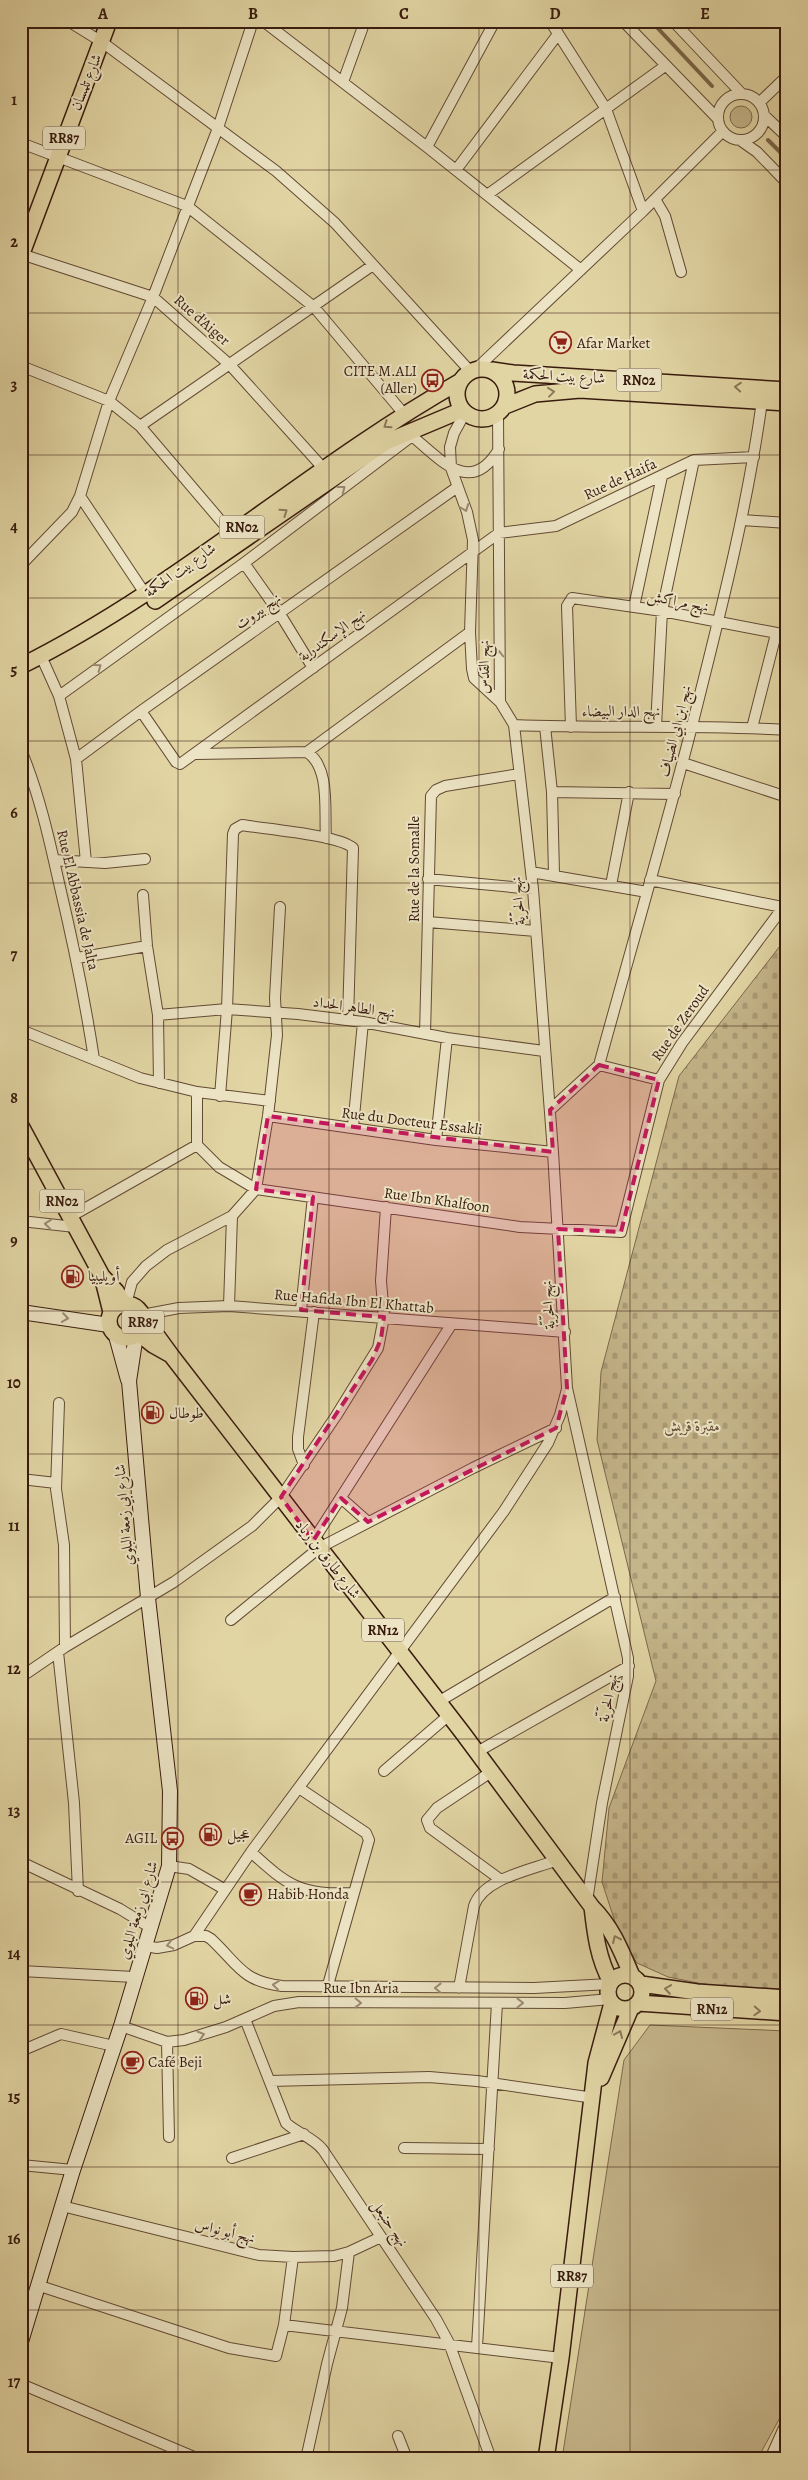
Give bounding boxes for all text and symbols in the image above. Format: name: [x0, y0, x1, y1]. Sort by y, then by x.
text: A: [97, 3, 109, 25]
text: B: [248, 3, 258, 25]
text: C: [399, 3, 409, 25]
text: D: [549, 3, 561, 25]
text: E: [700, 3, 710, 25]
street label: شارع تلمسان: [66, 51, 109, 114]
text: 1: [11, 89, 17, 111]
road number: RR87: [43, 126, 85, 150]
text: 2: [10, 231, 18, 253]
street label: Rue d'Aiger: [170, 290, 235, 350]
supermarket icon: Afar Market: [549, 331, 573, 355]
place label: Afar Market: [576, 333, 650, 353]
place label: CITE M.ALI (Aller): [344, 361, 417, 398]
street label: شارع بيت الحكمة: [522, 364, 606, 391]
bus stop icon: CITE M.ALI (Aller): [421, 368, 445, 392]
road number: RN02: [616, 368, 662, 392]
text: 3: [11, 374, 18, 396]
one-way arrow: [734, 381, 742, 392]
one-way arrow: [547, 387, 555, 398]
one-way arrow: [383, 419, 392, 428]
street label: Rue de Haifa: [580, 453, 660, 505]
one-way arrow: [336, 486, 345, 494]
one-way arrow: [459, 504, 469, 512]
one-way arrow: [279, 509, 288, 518]
text: 4: [10, 516, 18, 538]
road number: RN02: [220, 516, 264, 538]
street label: شارع بيت الحكمة: [140, 538, 221, 604]
street label: نهج مراكش: [645, 585, 710, 621]
street label: نهج بيروت: [231, 588, 287, 637]
street label: نهج الإسكندرية: [295, 604, 372, 669]
street label: نهج القدس: [474, 640, 498, 694]
one-way arrow: [494, 649, 504, 657]
text: 5: [11, 659, 18, 681]
one-way arrow: [92, 665, 101, 673]
street label: نهج ابن ابي الضياف: [654, 683, 700, 780]
street label: نهج الدار البيضاء: [582, 701, 660, 725]
text: 6: [10, 802, 18, 824]
street label: Rue de la Somalle: [404, 815, 424, 922]
street label: Rue El Abbassia de Jalta: [52, 828, 104, 972]
street label: نهج الحرّيّة: [505, 875, 534, 926]
text: 7: [11, 944, 18, 966]
street label: Rue de Zeroud: [646, 980, 714, 1065]
street label: نهج الطاهر الحداد: [311, 991, 396, 1027]
text: 8: [10, 1087, 18, 1109]
street label: Rue du Docteur Essakli: [340, 1102, 484, 1140]
street label: Rue Ibn Khalfoon: [383, 1183, 491, 1217]
road number: RN02: [40, 1190, 84, 1212]
one-way arrow: [44, 1219, 52, 1230]
text: 9: [10, 1230, 18, 1252]
fuel station icon: أويليبيا: [60, 1264, 84, 1288]
place label: أويليبيا: [88, 1265, 120, 1286]
street label: نهج الحرّيّة: [535, 1280, 564, 1330]
street label: Rue Hafida Ibn El Khattab: [273, 1284, 435, 1318]
road number: RR87: [122, 1310, 164, 1334]
one-way arrow: [61, 1312, 69, 1323]
text: 10: [7, 1372, 21, 1394]
fuel station icon: طوطال: [141, 1401, 165, 1425]
place label: طوطال: [169, 1403, 204, 1423]
park label: مقبرة قريش: [664, 1416, 720, 1436]
street label: شارع ابي زمعة البلوي: [110, 1463, 141, 1567]
text: 11: [8, 1515, 20, 1537]
street label: شارع طارق بن زياد: [288, 1515, 365, 1605]
road number: RN12: [362, 1618, 404, 1642]
text: 12: [7, 1658, 21, 1680]
street label: نهج الحرّيّة: [593, 1672, 626, 1725]
text: 13: [8, 1800, 20, 1822]
fuel station icon: عجيل: [199, 1822, 223, 1846]
place label: عجيل: [227, 1824, 249, 1845]
bus stop icon: AGIL: [161, 1826, 185, 1850]
place label: AGIL: [124, 1828, 157, 1848]
street label: شارع ابي زمعة البلوي: [114, 1858, 165, 1962]
cafe icon: Habib Honda: [239, 1882, 263, 1906]
place label: Habib Honda: [267, 1884, 349, 1904]
one-way arrow: [612, 1935, 622, 1944]
one-way arrow: [166, 1939, 175, 1950]
text: 14: [7, 1943, 21, 1965]
street label: Rue Ibn Aria: [323, 1978, 399, 1998]
one-way arrow: [272, 1980, 280, 1991]
one-way arrow: [434, 1982, 442, 1993]
one-way arrow: [664, 1984, 673, 1994]
fuel station icon: شل: [185, 1987, 209, 2011]
place label: شل: [213, 1989, 231, 2010]
one-way arrow: [354, 1998, 362, 2008]
one-way arrow: [516, 1998, 524, 2008]
road number: RN12: [691, 1998, 733, 2020]
one-way arrow: [753, 2006, 761, 2017]
one-way arrow: [613, 2030, 624, 2039]
one-way arrow: [197, 2031, 205, 2041]
cafe icon: Café Beji: [120, 2050, 144, 2074]
place label: Café Beji: [148, 2052, 202, 2072]
text: 15: [8, 2086, 20, 2108]
street label: نهج حنبعل: [364, 2196, 413, 2253]
street label: نهج أبو نواس: [192, 2213, 257, 2252]
text: 16: [7, 2228, 21, 2250]
road number: RR87: [551, 2264, 593, 2288]
text: 17: [8, 2371, 20, 2393]

